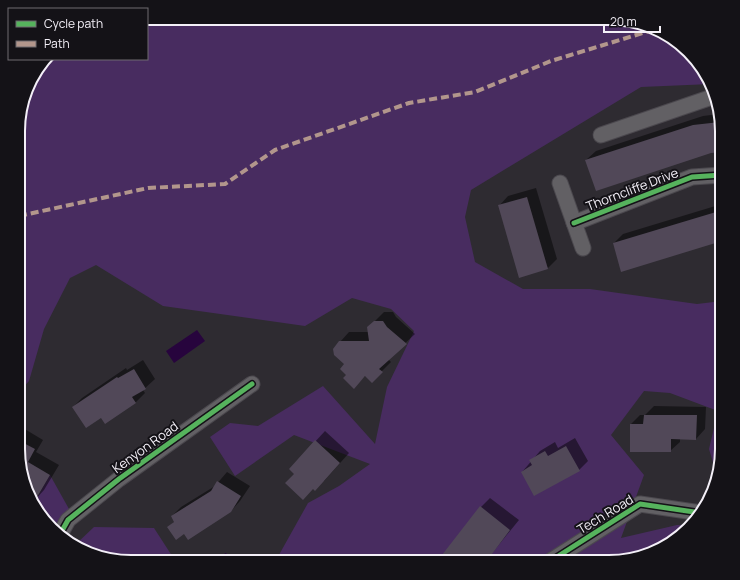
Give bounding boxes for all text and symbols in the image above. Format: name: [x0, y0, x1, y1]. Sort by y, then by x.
legend: [8, 8, 148, 60]
scale bar: [604, 8, 660, 34]
text: 20 m: [610, 13, 637, 30]
text: Cycle path: [44, 15, 103, 32]
text: Path: [44, 35, 70, 52]
street label: Thorncliffe Drive: [583, 163, 681, 215]
street label: Kenyon Road: [108, 417, 182, 477]
street label: Tech Road: [574, 490, 636, 538]

